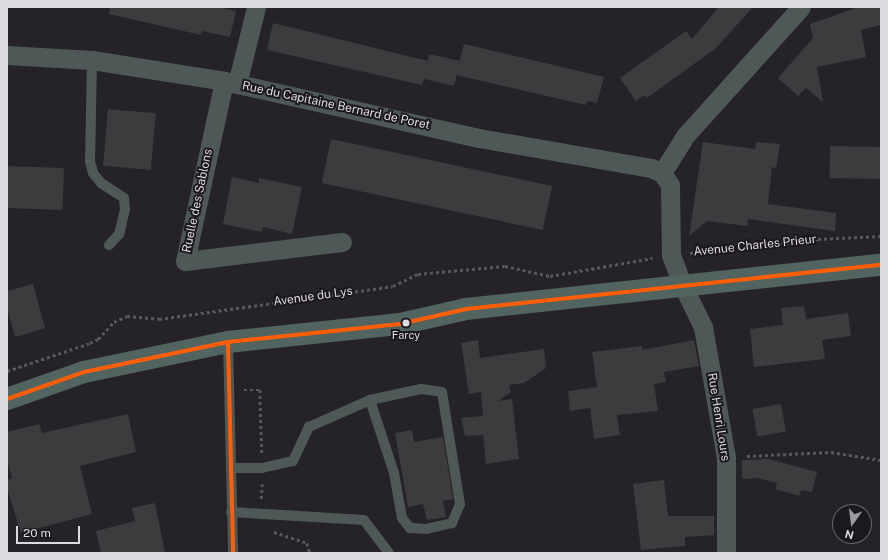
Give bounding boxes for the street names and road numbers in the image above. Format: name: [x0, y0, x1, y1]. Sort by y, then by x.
street label: Rue du Capitaine Bernard de Poret: [240, 79, 432, 133]
street label: Ruelle des Sablons: [180, 148, 216, 254]
street label: Avenue Charles Prieur: [693, 232, 817, 260]
street label: Avenue du Lys: [272, 284, 354, 310]
street label: Rue Henri Lours: [704, 372, 732, 462]

